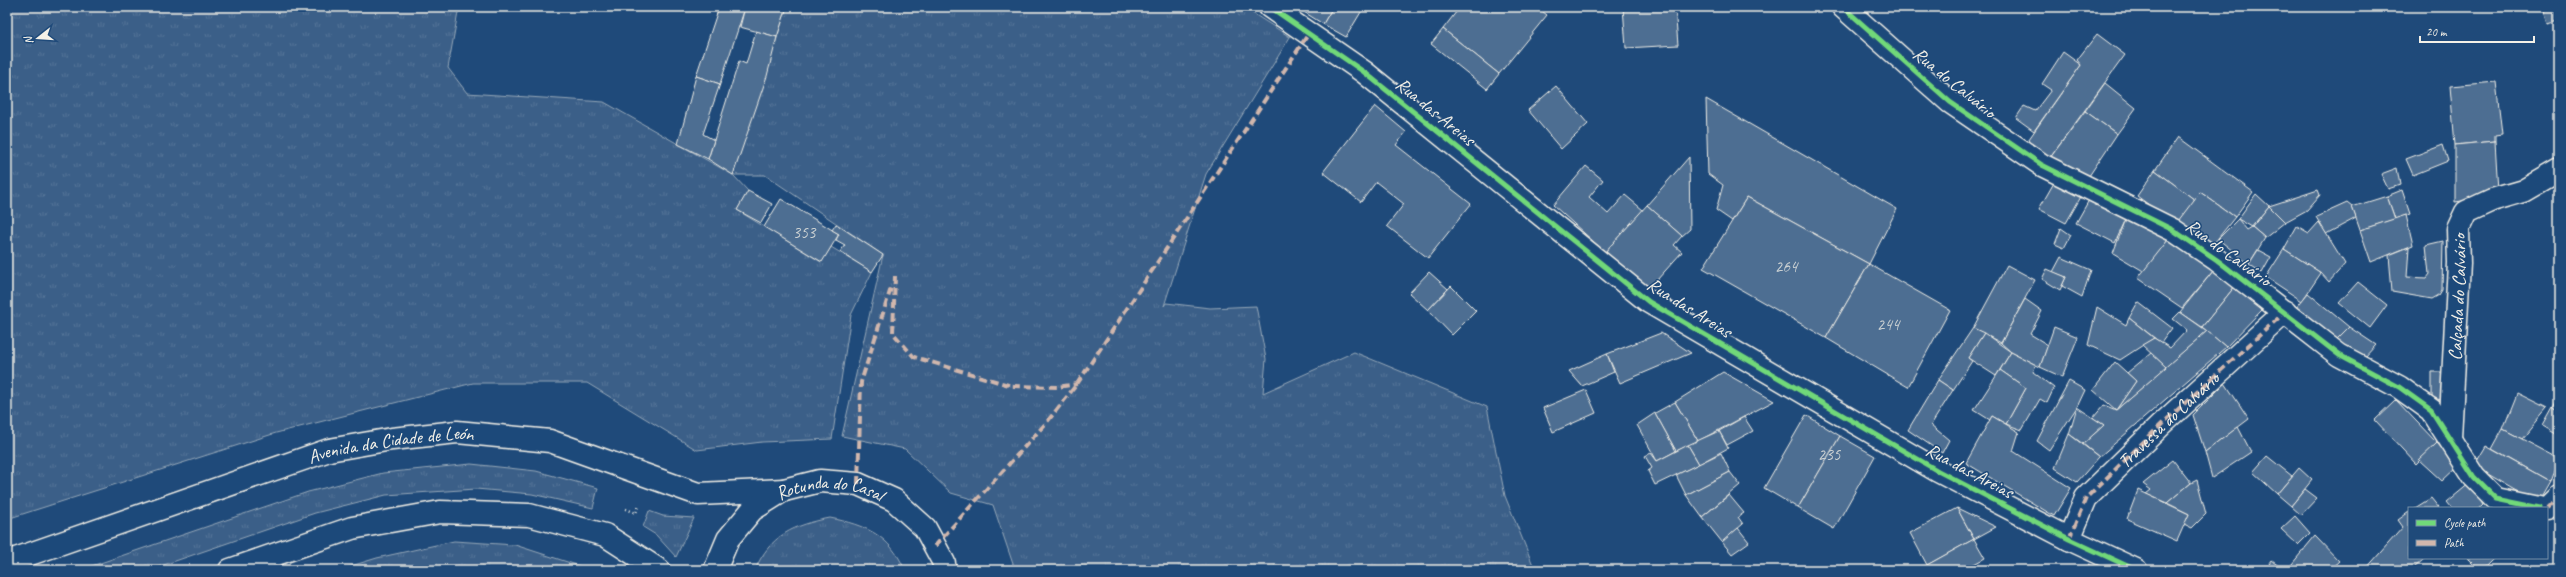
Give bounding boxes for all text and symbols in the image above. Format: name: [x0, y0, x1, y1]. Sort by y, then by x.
north arrow: [18, 18, 58, 58]
scale bar: [2420, 18, 2534, 44]
text: 20 m: [2426, 24, 2448, 40]
text: N: [20, 34, 36, 46]
street label: Rua do Calvário: [1908, 42, 2003, 125]
street label: Rua das Areias: [1391, 72, 1482, 153]
street label: Rua do Calvário: [2181, 214, 2278, 293]
house number: 353: [793, 222, 817, 243]
street label: Calçada do Calvário: [2443, 231, 2472, 361]
house number: 264: [1775, 256, 1800, 277]
street label: Rua das Areias: [1643, 272, 1738, 345]
house number: 244: [1877, 314, 1902, 335]
street label: Travessa do Calvário: [2113, 365, 2226, 474]
street label: Avenida da Cidade de León: [305, 421, 475, 470]
street label: Rua das Areias: [1922, 438, 2020, 505]
house number: 235: [1818, 444, 1842, 465]
street label: Rotunda do Casal: [771, 470, 891, 509]
legend: [2408, 507, 2548, 559]
text: Cycle path: [2444, 515, 2486, 531]
text: Path: [2444, 535, 2464, 551]

